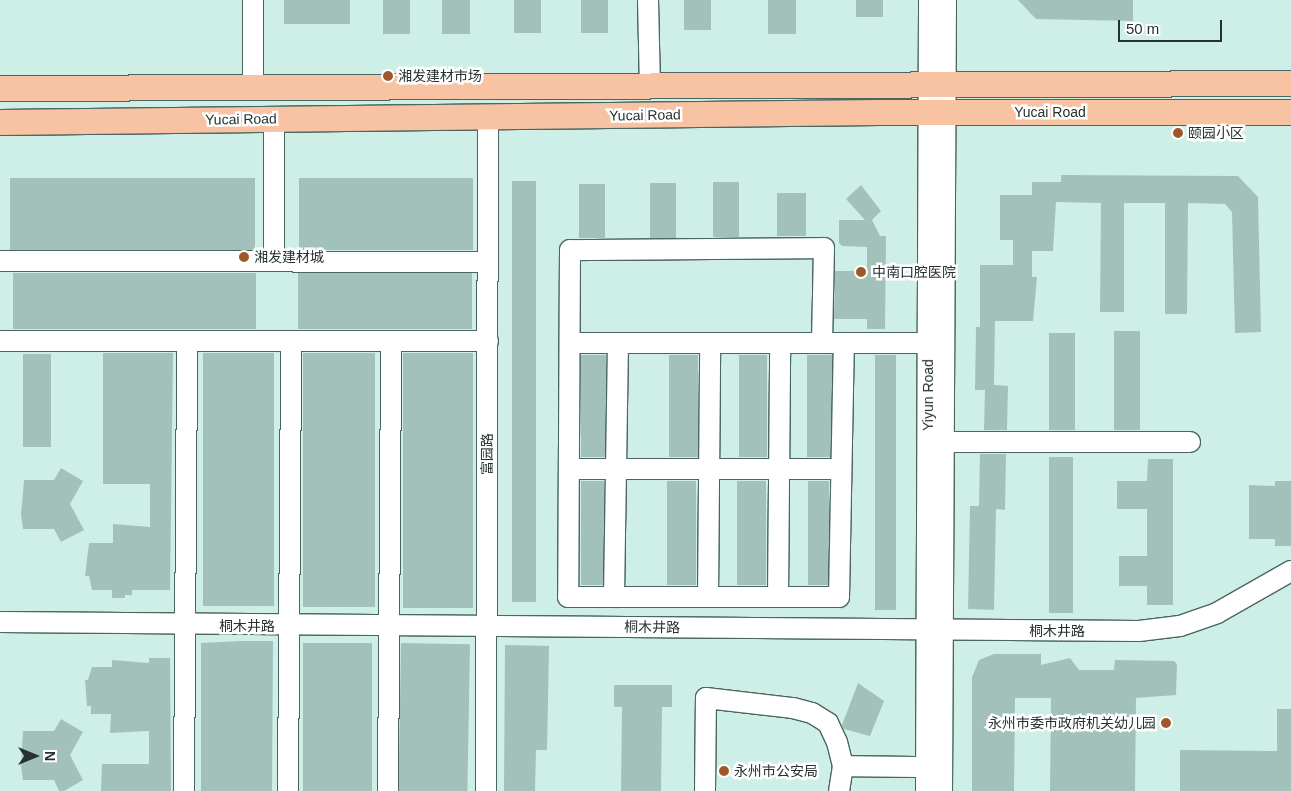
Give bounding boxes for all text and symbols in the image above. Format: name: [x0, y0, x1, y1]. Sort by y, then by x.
scale bar: [1121, 10, 1225, 42]
text: 50 m: [1126, 20, 1159, 37]
place label: 湘发建材市场: [398, 68, 482, 84]
marker: 湘发建材市场: [382, 70, 394, 82]
street label: Yucai Road: [1014, 104, 1086, 120]
street label: Yucai Road: [609, 106, 681, 124]
street label: Yucai Road: [205, 110, 277, 128]
place label: 颐园小区: [1188, 125, 1244, 141]
marker: 颐园小区: [1172, 127, 1184, 139]
place label: 湘发建材城: [254, 249, 324, 265]
marker: 湘发建材城: [238, 251, 250, 263]
place label: 中南口腔医院: [872, 264, 956, 280]
marker: 中南口腔医院: [854, 265, 868, 279]
street label: Yiyun Road: [920, 359, 936, 431]
street label: 富园路: [479, 433, 495, 475]
street label: 桐木井路: [219, 618, 275, 634]
street label: 桐木井路: [624, 618, 680, 636]
street label: 桐木井路: [1029, 623, 1085, 639]
place label: 永州市委市政府机关幼儿园: [988, 715, 1156, 731]
marker: 永州市委市政府机关幼儿园: [1160, 717, 1172, 729]
north arrow: [10, 731, 60, 781]
text: N: [42, 751, 58, 761]
place label: 永州市公安局: [734, 763, 818, 779]
marker: 永州市公安局: [718, 765, 730, 777]

